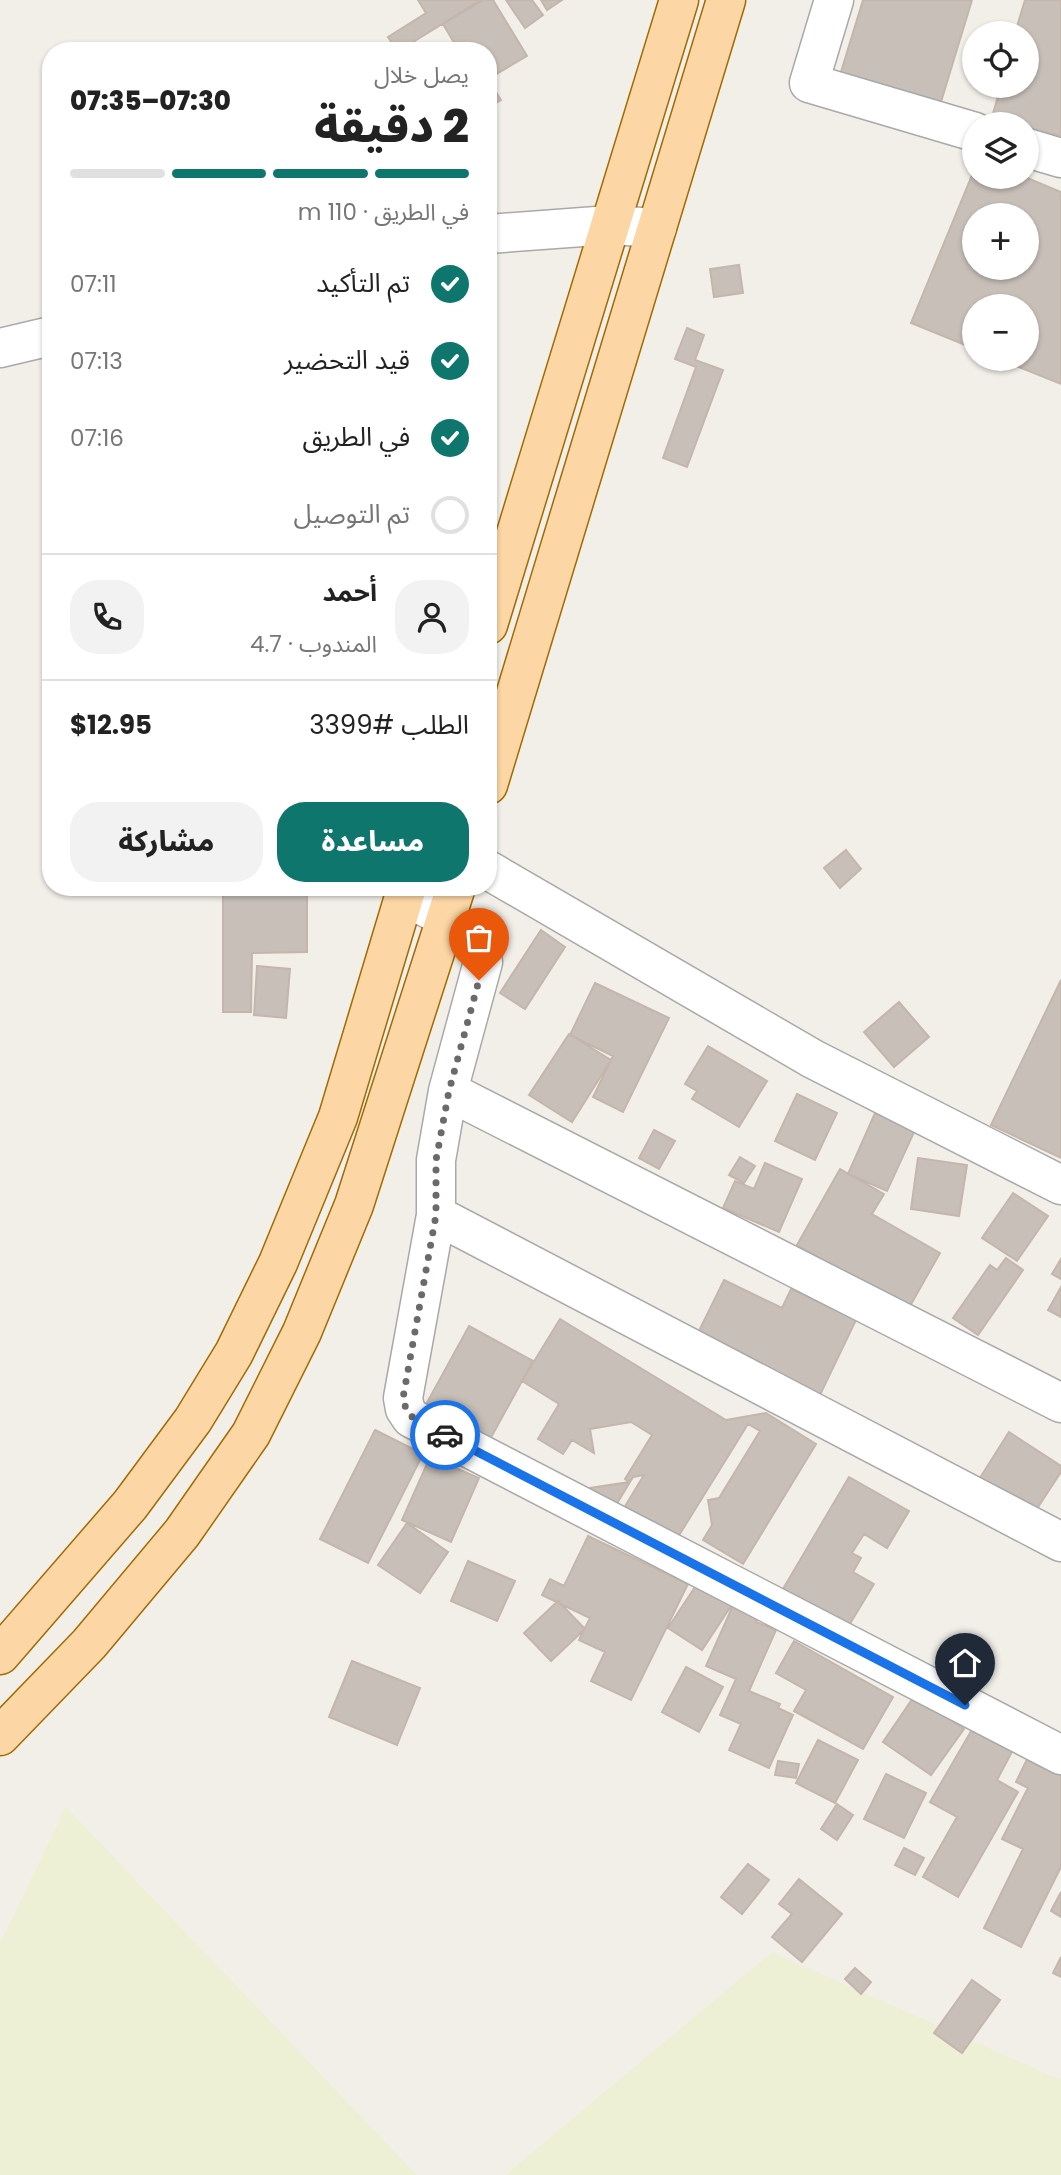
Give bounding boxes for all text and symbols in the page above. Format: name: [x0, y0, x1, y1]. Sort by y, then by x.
map controls: [962, 21, 1039, 371]
button: locate: [962, 21, 1039, 98]
text: يصل خلال: [374, 59, 469, 91]
text: 07:30–07:35: [70, 83, 231, 119]
text: 2 دقيقة: [314, 94, 469, 158]
button: layers: [962, 112, 1039, 189]
text: في الطريق · 110 m: [298, 196, 469, 228]
button: +: [962, 203, 1039, 280]
text: تم التأكيد: [316, 265, 410, 301]
icon: check: [431, 265, 469, 303]
text: 07:11: [70, 268, 117, 300]
button: −: [962, 294, 1039, 371]
text: قيد التحضير: [284, 342, 410, 378]
icon: check: [431, 342, 469, 380]
text: 07:13: [70, 345, 123, 377]
text: في الطريق: [303, 419, 410, 455]
icon: check: [431, 419, 469, 457]
text: 07:16: [70, 422, 124, 454]
text: تم التوصيل: [294, 496, 410, 532]
text: أحمد: [323, 574, 377, 610]
button: phone: [70, 580, 144, 654]
button: person: [395, 580, 469, 654]
text: المندوب · 4.7: [250, 628, 377, 660]
text: $12.95: [70, 707, 152, 743]
text: الطلب #3399: [309, 707, 469, 743]
button: مشاركة: [70, 802, 263, 882]
button: مساعدة: [277, 802, 469, 882]
pin: [449, 908, 509, 980]
icon: bag: [460, 919, 498, 957]
courier: [410, 1400, 480, 1470]
icon: car: [426, 1416, 464, 1454]
pin: [935, 1633, 995, 1705]
icon: home: [946, 1644, 984, 1682]

